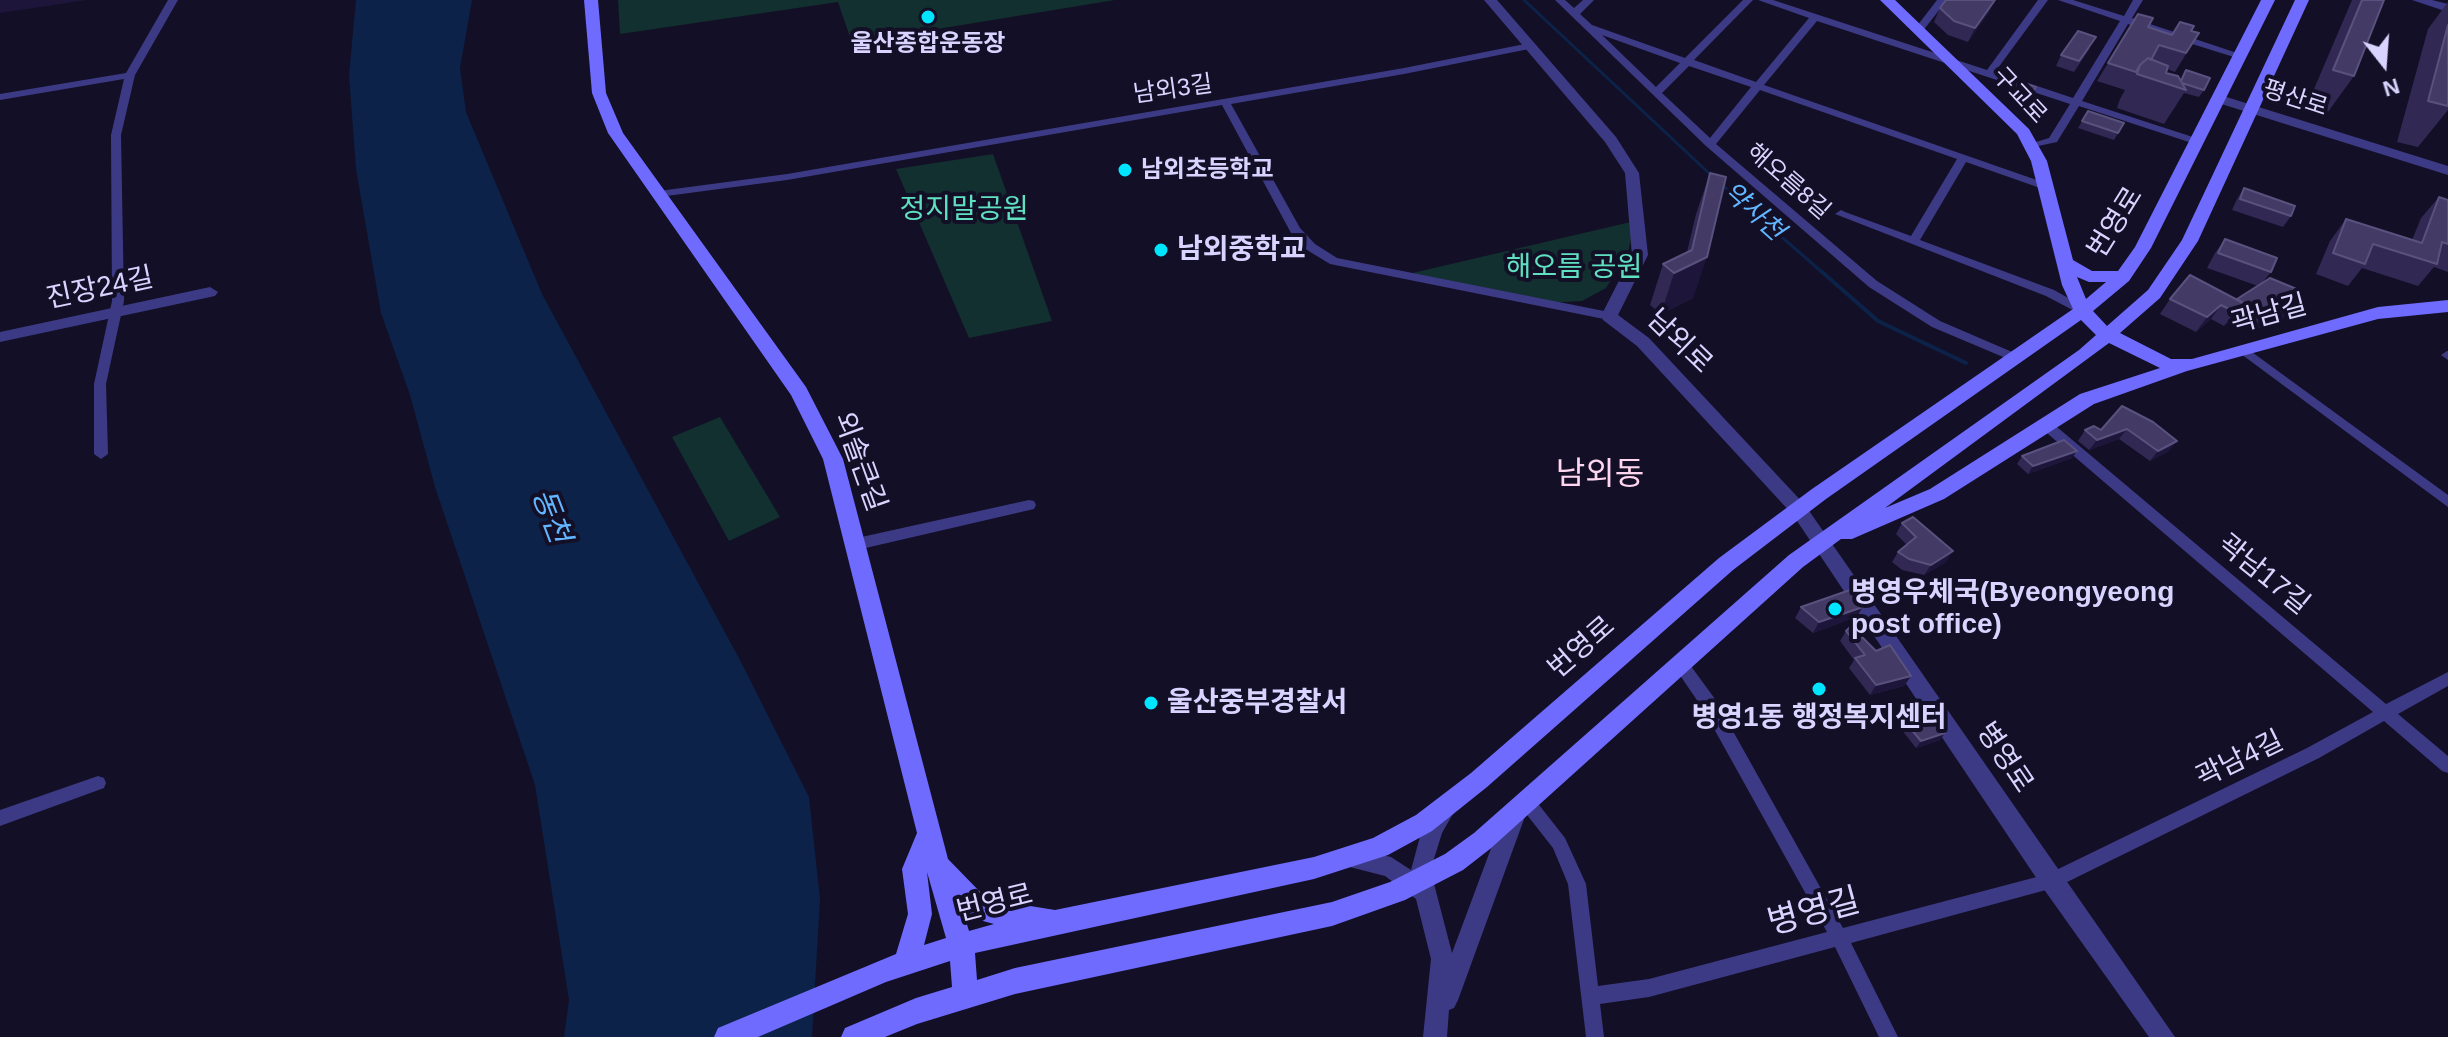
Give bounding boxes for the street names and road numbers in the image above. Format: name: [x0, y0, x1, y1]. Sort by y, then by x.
street label: 구교로: [1986, 62, 2052, 130]
street label: 남외3길: [1132, 70, 1214, 110]
street label: 평산로: [2259, 75, 2331, 123]
street label: 해오름8길: [1740, 138, 1836, 226]
street label: 번영로: [2081, 181, 2151, 265]
street label: 진장24길: [43, 261, 157, 317]
street label: 곽남길: [2227, 289, 2311, 341]
street label: 남외로: [1640, 303, 1718, 381]
street label: 외솔큰길: [826, 408, 892, 516]
street label: 곽남17길: [2210, 528, 2316, 622]
street label: 번영로: [1542, 610, 1622, 686]
street label: 병영로: [1968, 717, 2040, 799]
street label: 곽남4길: [2191, 725, 2289, 795]
street label: 번영로: [953, 878, 1037, 930]
street label: 병영길: [1763, 881, 1865, 945]

